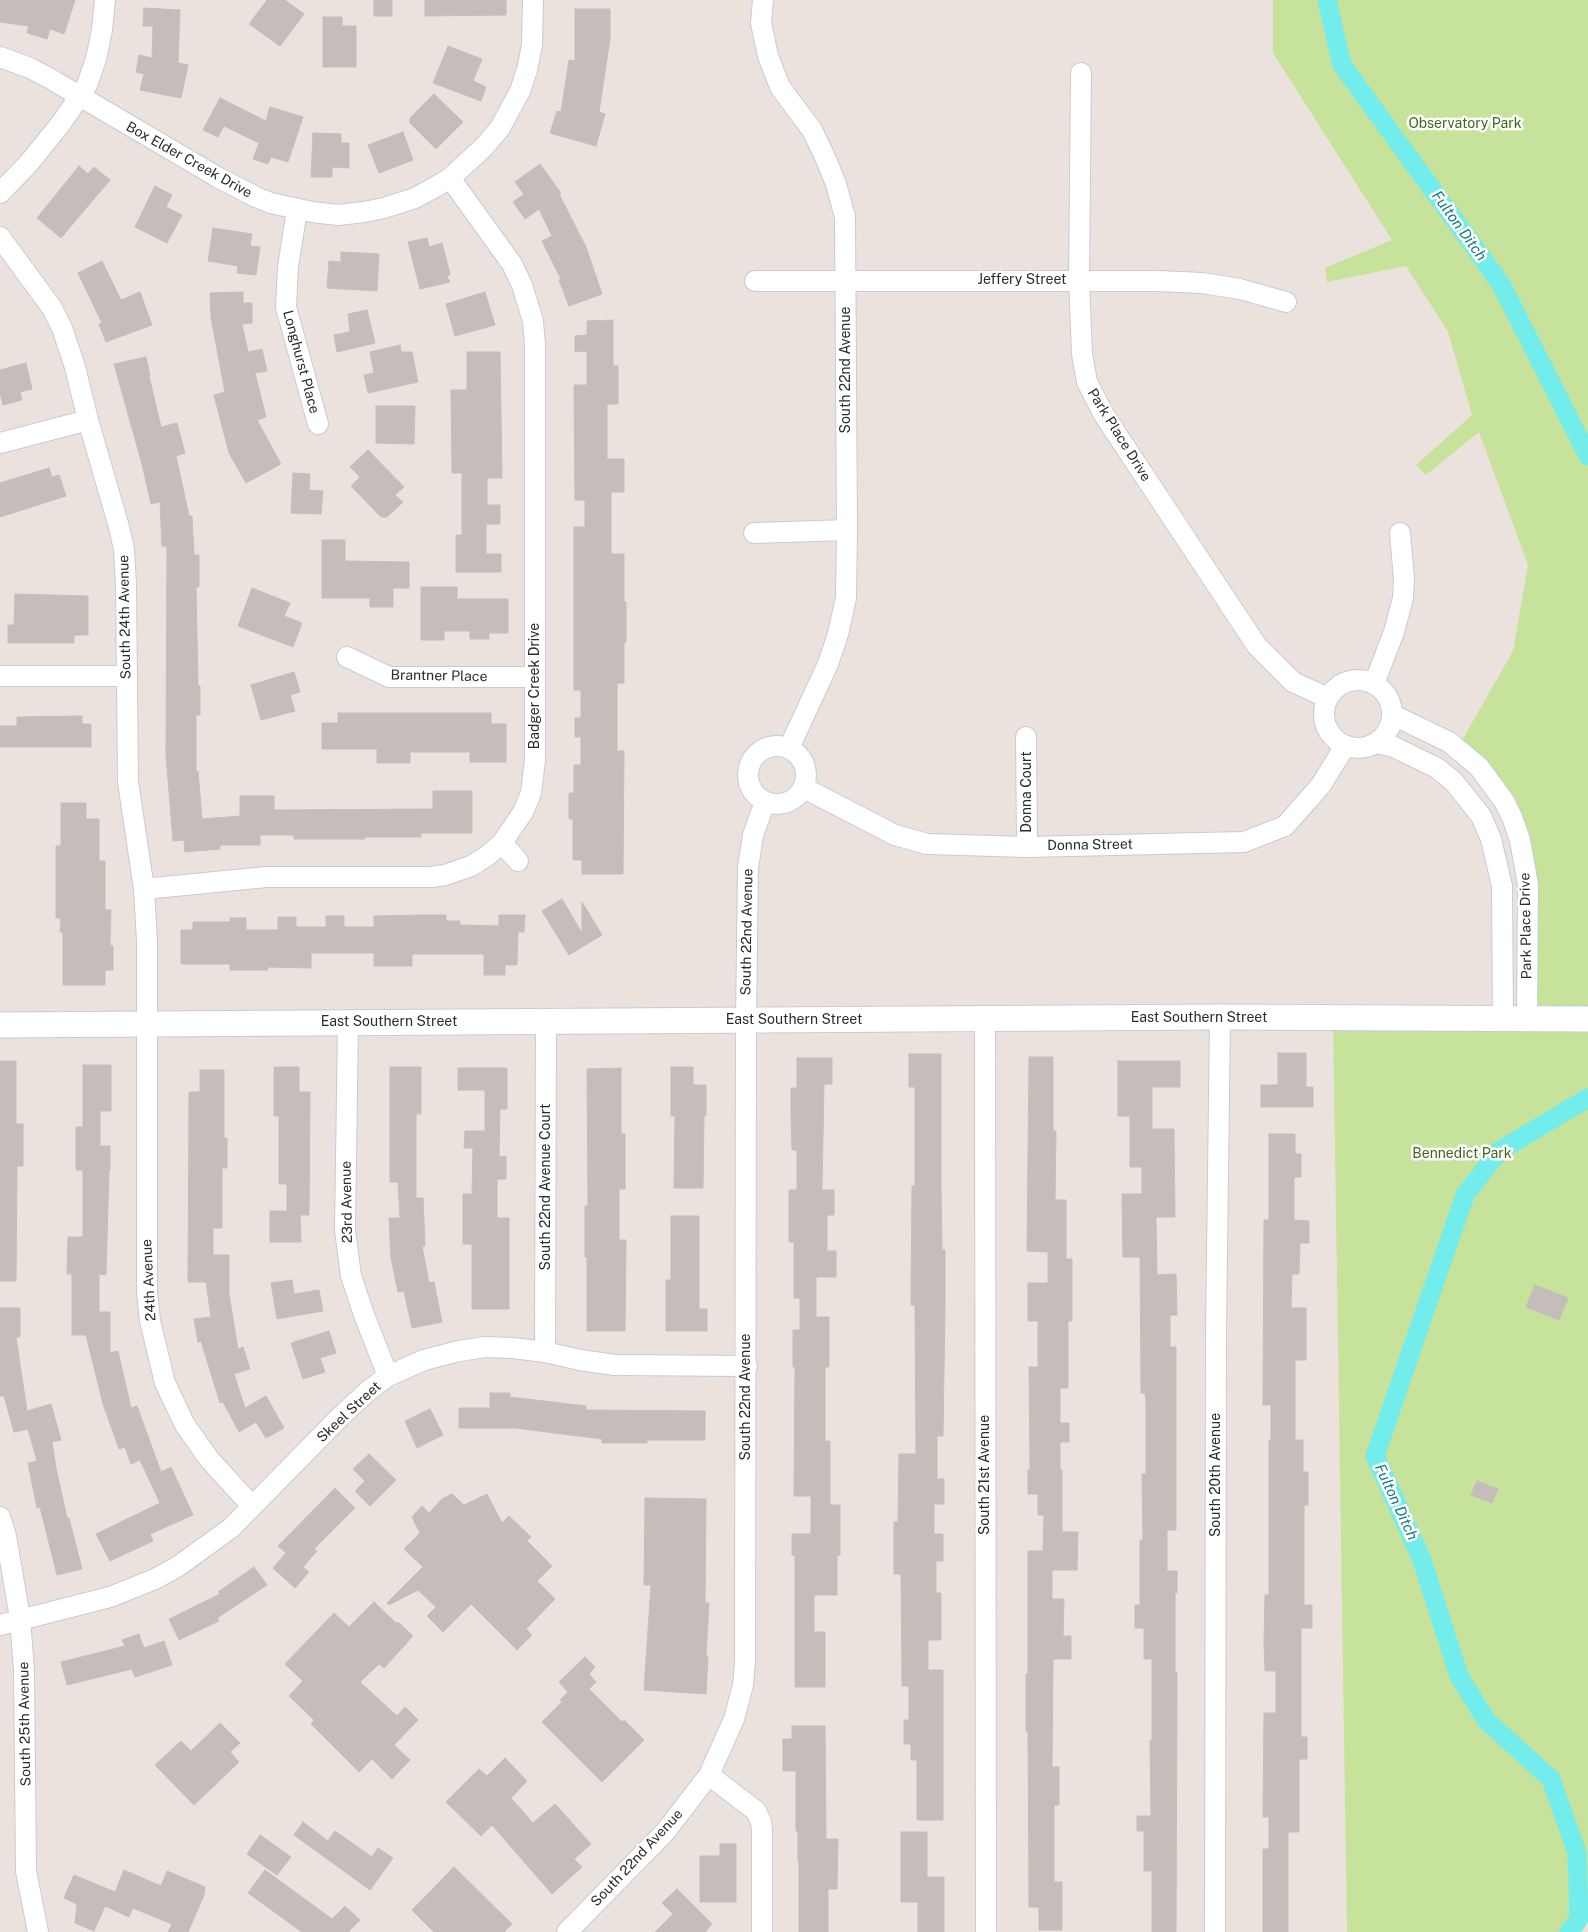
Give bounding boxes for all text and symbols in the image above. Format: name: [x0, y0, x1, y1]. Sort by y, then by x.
park label: Observatory Park: [1408, 116, 1522, 132]
street label: Box Elder Creek Drive: [123, 118, 255, 202]
water label: Fulton Ditch: [1428, 188, 1490, 264]
street label: Jeffery Street: [977, 272, 1067, 288]
street label: South 22nd Avenue: [838, 307, 854, 433]
street label: Longhurst Place: [279, 308, 323, 416]
street label: Park Place Drive: [1084, 385, 1154, 485]
street label: South 24th Avenue: [116, 555, 134, 679]
street label: Badger Creek Drive: [527, 623, 543, 749]
street label: Brantner Place: [390, 667, 488, 685]
street label: Donna Court: [1019, 751, 1035, 833]
street label: Donna Street: [1047, 836, 1133, 854]
street label: South 22nd Avenue: [737, 868, 757, 996]
street label: Park Place Drive: [1517, 873, 1535, 979]
street label: East Southern Street: [1131, 1010, 1267, 1026]
street label: East Southern Street: [726, 1012, 862, 1028]
street label: East Southern Street: [321, 1014, 457, 1030]
street label: South 22nd Avenue Court: [538, 1104, 554, 1270]
park label: Bennedict Park: [1412, 1146, 1512, 1162]
street label: 23rd Avenue: [338, 1161, 356, 1243]
street label: 24th Avenue: [138, 1239, 160, 1321]
street label: South 22nd Avenue: [738, 1334, 754, 1460]
street label: Skeel Street: [314, 1378, 384, 1446]
street label: South 20th Avenue: [1208, 1413, 1224, 1537]
street label: South 21st Avenue: [977, 1415, 993, 1535]
water label: Fulton Ditch: [1371, 1461, 1421, 1543]
street label: South 25th Avenue: [16, 1662, 34, 1786]
street label: South 22nd Avenue: [588, 1806, 686, 1910]

